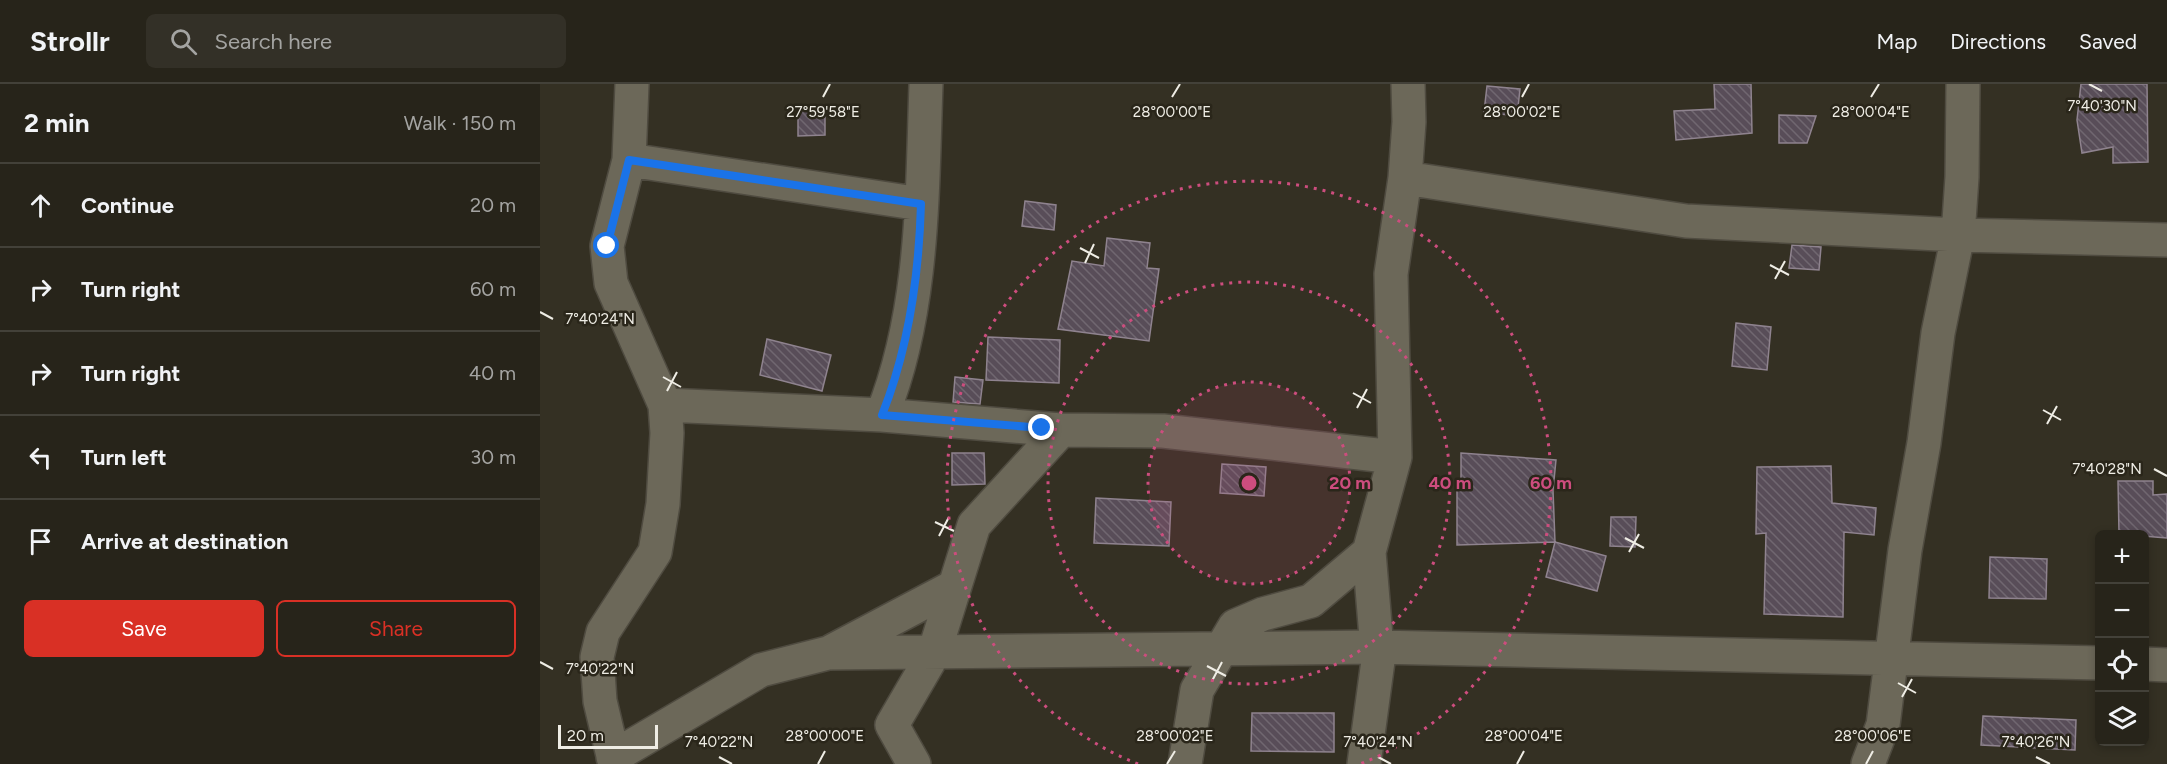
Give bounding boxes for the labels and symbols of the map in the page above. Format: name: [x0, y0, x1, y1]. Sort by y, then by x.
text: 7°40'30"N: [2067, 97, 2137, 115]
text: 27°59'58"E: [786, 103, 860, 121]
text: 28°00'00"E: [1133, 103, 1211, 121]
text: 28°00'02"E: [1483, 103, 1561, 121]
text: 28°00'04"E: [1832, 103, 1910, 121]
route start: [593, 232, 619, 258]
text: 7°40'24"N: [565, 310, 635, 328]
route end: [1028, 414, 1054, 440]
text: 7°40'28"N: [2072, 460, 2142, 478]
text: 20 m: [1329, 472, 1371, 494]
text: 40 m: [1428, 472, 1472, 494]
text: 60 m: [1530, 472, 1572, 494]
centre of rings: [1239, 473, 1259, 493]
text: 7°40'22"N: [566, 660, 634, 678]
scale bar: [558, 722, 658, 750]
text: 28°00'00"E: [786, 727, 864, 745]
text: 28°00'02"E: [1136, 727, 1214, 745]
text: 28°00'04"E: [1485, 727, 1563, 745]
text: 28°00'06"E: [1834, 727, 1912, 745]
text: 7°40'22"N: [685, 733, 753, 751]
text: 7°40'24"N: [1343, 733, 1413, 751]
text: 7°40'26"N: [2002, 733, 2070, 751]

